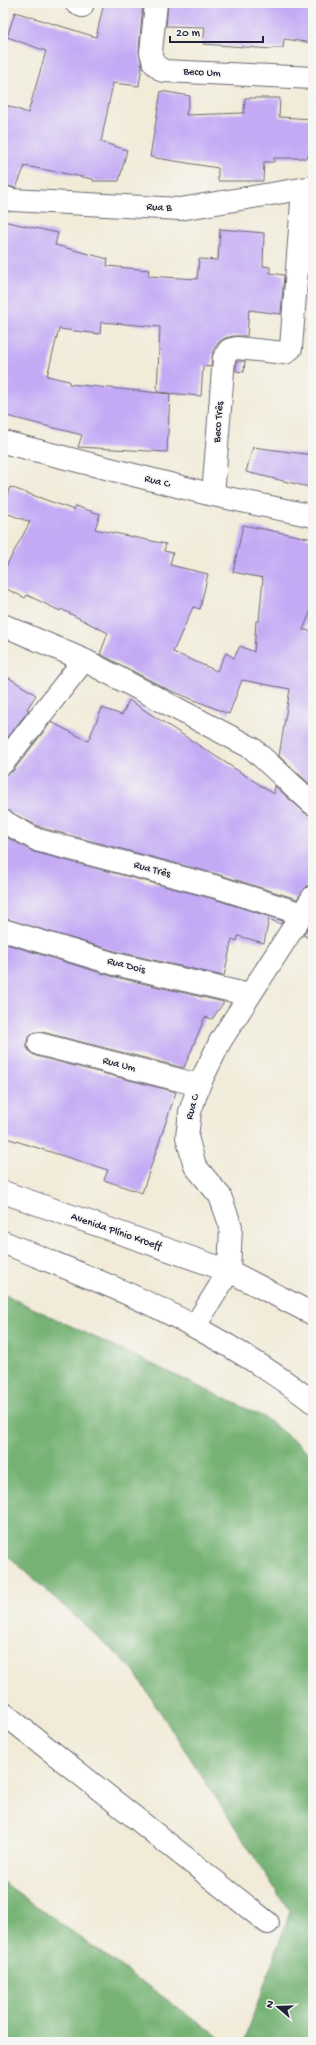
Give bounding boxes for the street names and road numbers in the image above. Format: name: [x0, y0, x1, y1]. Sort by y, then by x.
street label: Beco Um: [182, 66, 221, 80]
street label: Rua B: [146, 201, 172, 215]
street label: Beco Três: [212, 400, 226, 444]
street label: Rua C: [143, 473, 172, 491]
street label: Rua Três: [132, 859, 173, 881]
street label: Rua Dois: [106, 955, 147, 977]
street label: Rua Um: [101, 1055, 137, 1075]
street label: Rua C: [184, 1092, 202, 1121]
street label: Avenida Plínio Kroeff: [69, 1210, 165, 1254]

